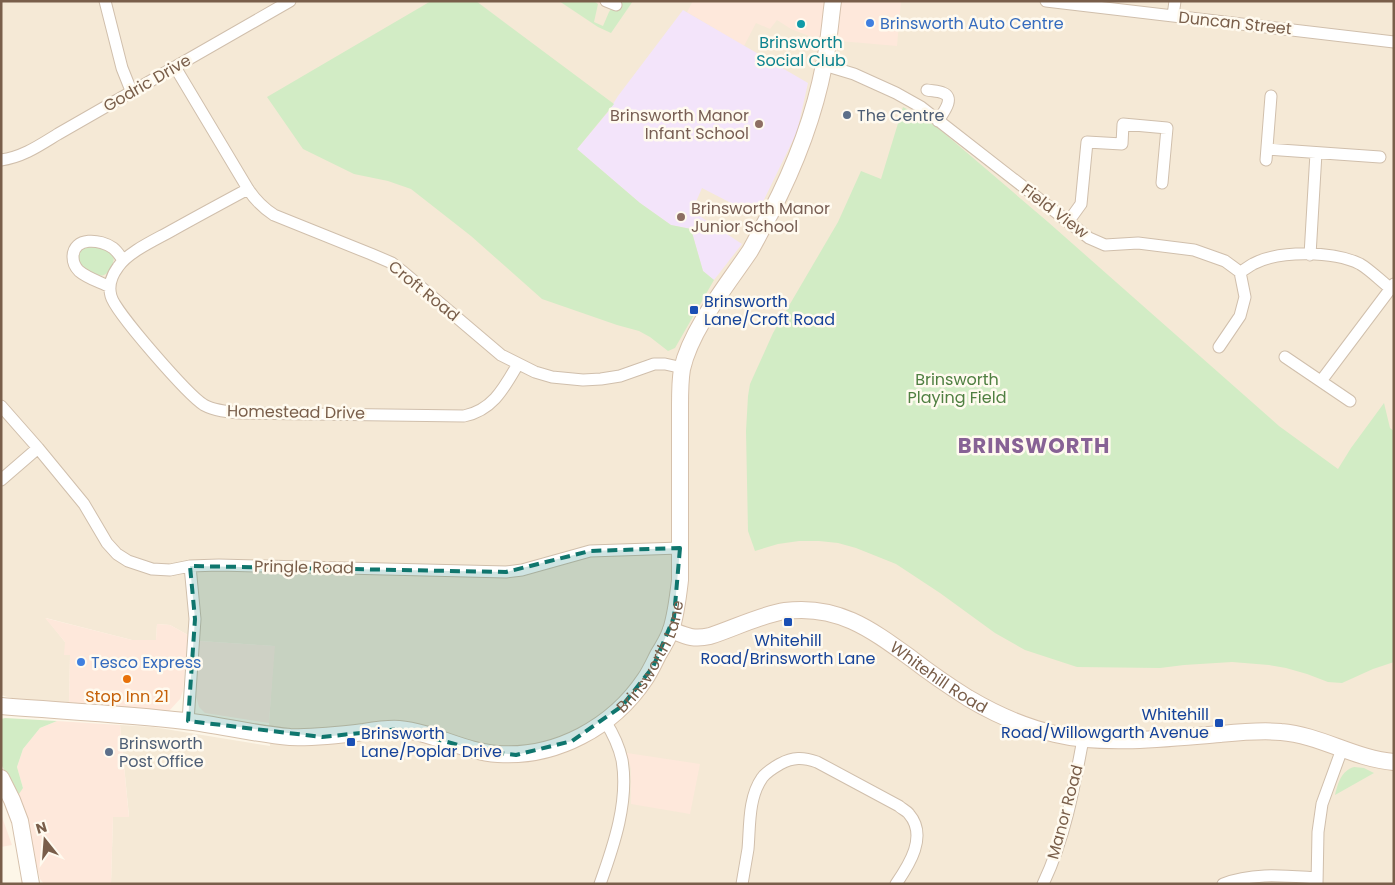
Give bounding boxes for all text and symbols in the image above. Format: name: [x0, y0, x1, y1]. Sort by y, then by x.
street label: Duncan Street: [1177, 6, 1293, 40]
place label: Brinsworth Auto Centre: [880, 12, 1064, 35]
marker: Brinsworth Auto Centre: [864, 17, 876, 29]
marker: Brinsworth Social Club: [795, 18, 807, 30]
place label: Brinsworth Social Club: [756, 31, 846, 72]
street label: Godric Drive: [99, 49, 195, 117]
place label: Brinsworth Manor Infant School: [610, 104, 749, 145]
place label: The Centre: [857, 104, 944, 127]
marker: The Centre: [841, 109, 853, 121]
marker: Brinsworth Manor Infant School: [753, 118, 765, 130]
street label: Field View: [1017, 178, 1093, 244]
place label: Brinsworth Manor Junior School: [691, 197, 830, 238]
marker: Brinsworth Manor Junior School: [675, 211, 687, 223]
street label: Croft Road: [384, 255, 464, 327]
place label: Brinsworth Lane/Croft Road: [704, 290, 835, 331]
marker: Brinsworth Lane/Croft Road: [688, 304, 700, 316]
park label: Brinsworth Playing Field: [908, 368, 1006, 409]
street label: Homestead Drive: [227, 399, 365, 425]
district label: BRINSWORTH: [958, 431, 1110, 460]
street label: Pringle Road: [254, 555, 354, 579]
street label: Brinsworth Lane: [611, 599, 689, 718]
marker: Whitehill Road/Brinsworth Lane: [782, 616, 794, 628]
place label: Whitehill Road/Brinsworth Lane: [700, 629, 876, 670]
street label: Whitehill Road: [886, 635, 992, 718]
place label: Tesco Express: [91, 651, 201, 674]
marker: Tesco Express: [75, 656, 87, 668]
marker: Stop Inn 21: [121, 673, 133, 685]
place label: Stop Inn 21: [85, 685, 169, 708]
place label: Whitehill Road/Willowgarth Avenue: [1001, 703, 1209, 744]
marker: Whitehill Road/Willowgarth Avenue: [1213, 717, 1225, 729]
place label: Brinsworth Lane/Poplar Drive: [361, 722, 502, 763]
place label: Brinsworth Post Office: [119, 732, 204, 773]
marker: Brinsworth Lane/Poplar Drive: [345, 736, 357, 748]
marker: Brinsworth Post Office: [103, 746, 115, 758]
street label: Manor Road: [1041, 762, 1089, 862]
north arrow: [20, 815, 70, 865]
text: N: [33, 816, 49, 839]

